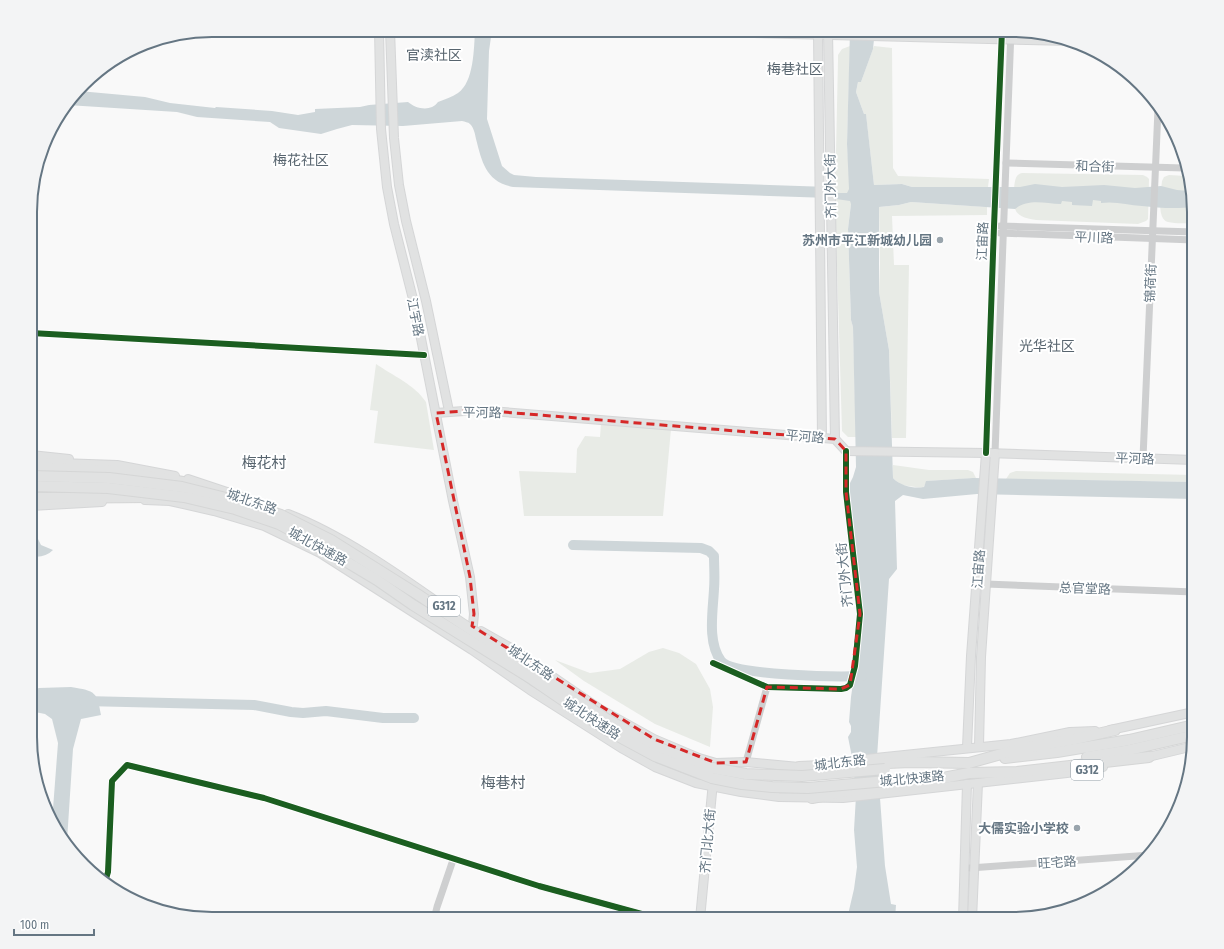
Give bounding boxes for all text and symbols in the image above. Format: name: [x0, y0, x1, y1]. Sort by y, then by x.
district label: 官渎社区: [406, 47, 462, 64]
district label: 梅巷社区: [767, 61, 823, 78]
district label: 梅花社区: [273, 152, 329, 169]
street label: 齐门外大街: [822, 153, 839, 219]
street label: 和合街: [1075, 158, 1115, 175]
street label: 江宙路: [974, 221, 991, 261]
street label: 平川路: [1074, 229, 1114, 246]
place label: 苏州市平江新城幼儿园: [802, 233, 932, 248]
marker: 苏州市平江新城幼儿园: [935, 235, 945, 245]
street label: 锦荷街: [1142, 263, 1159, 303]
street label: 江宇路: [404, 297, 427, 338]
district label: 光华社区: [1019, 338, 1075, 355]
street label: 平河路: [462, 405, 502, 420]
street label: 平河路: [785, 427, 825, 446]
street label: 平河路: [1115, 450, 1155, 467]
district label: 梅花村: [241, 454, 287, 472]
street label: 城北东路: [225, 486, 279, 517]
street label: 城北快速路: [286, 524, 350, 569]
street label: 齐门外大街: [834, 542, 855, 608]
street label: 江宙路: [970, 549, 987, 589]
street label: 总官堂路: [1059, 580, 1111, 597]
road number: G312: [428, 596, 460, 616]
street label: 城北东路: [505, 642, 556, 683]
street label: 城北快速路: [560, 694, 623, 742]
street label: 城北东路: [813, 752, 867, 773]
road number: G312: [1071, 760, 1103, 780]
street label: 城北快速路: [879, 768, 945, 789]
district label: 梅巷村: [480, 774, 526, 792]
street label: 齐门北大街: [697, 808, 718, 874]
place label: 大儒实验小学校: [978, 821, 1069, 836]
marker: 大儒实验小学校: [1072, 823, 1082, 833]
street label: 旺宅路: [1037, 854, 1077, 871]
scale bar: [14, 911, 94, 937]
text: 100 m: [20, 918, 49, 932]

